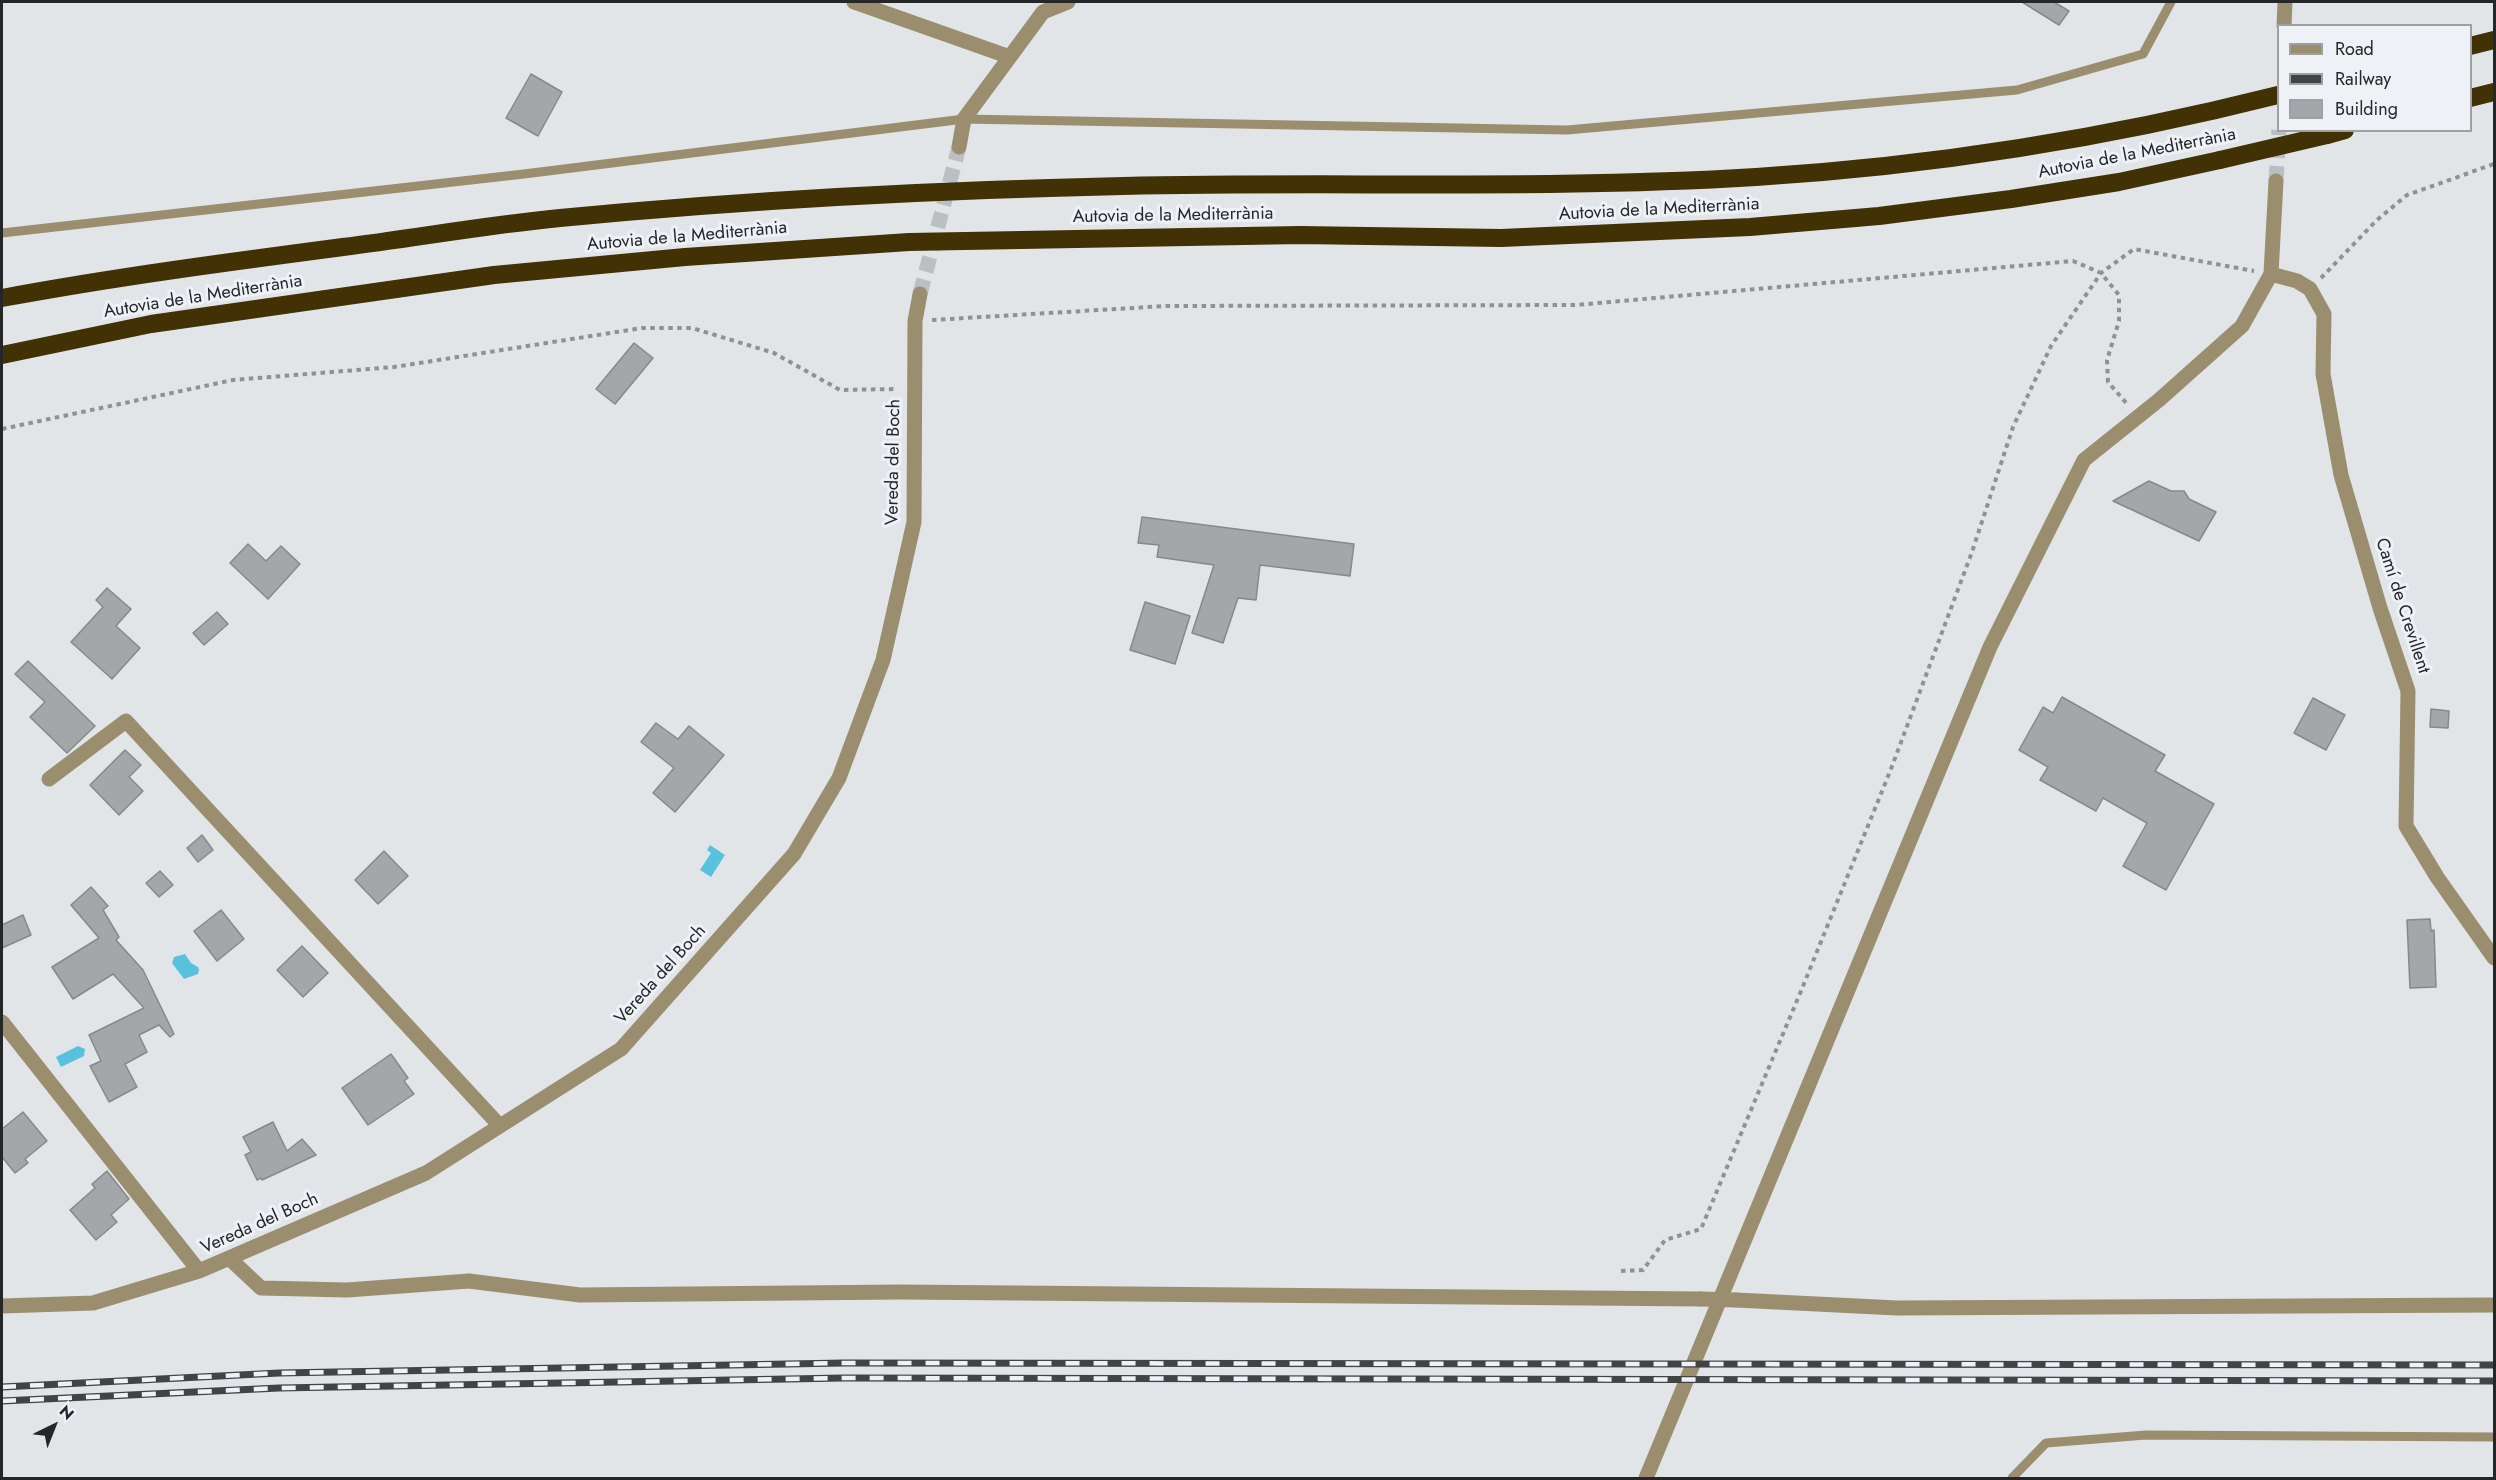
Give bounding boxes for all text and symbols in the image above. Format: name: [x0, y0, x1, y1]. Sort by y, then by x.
legend: [2277, 24, 2472, 132]
text: Road: [2335, 36, 2374, 62]
text: Railway: [2335, 66, 2391, 92]
text: Building: [2335, 96, 2398, 122]
street label: Autovia de la Mediterrània: [2036, 124, 2238, 184]
street label: Autovia de la Mediterrània: [1558, 194, 1760, 226]
street label: Autovia de la Mediterrània: [1072, 203, 1274, 229]
street label: Autovia de la Mediterrània: [586, 217, 788, 257]
street label: Autovia de la Mediterrània: [102, 271, 304, 323]
street label: Vereda del Boch: [882, 399, 906, 525]
street label: Camí de Crevillent: [2370, 536, 2434, 676]
street label: Vereda del Boch: [611, 921, 711, 1029]
street label: Vereda del Boch: [198, 1188, 322, 1260]
north arrow: [24, 1396, 84, 1456]
text: N: [54, 1400, 79, 1425]

